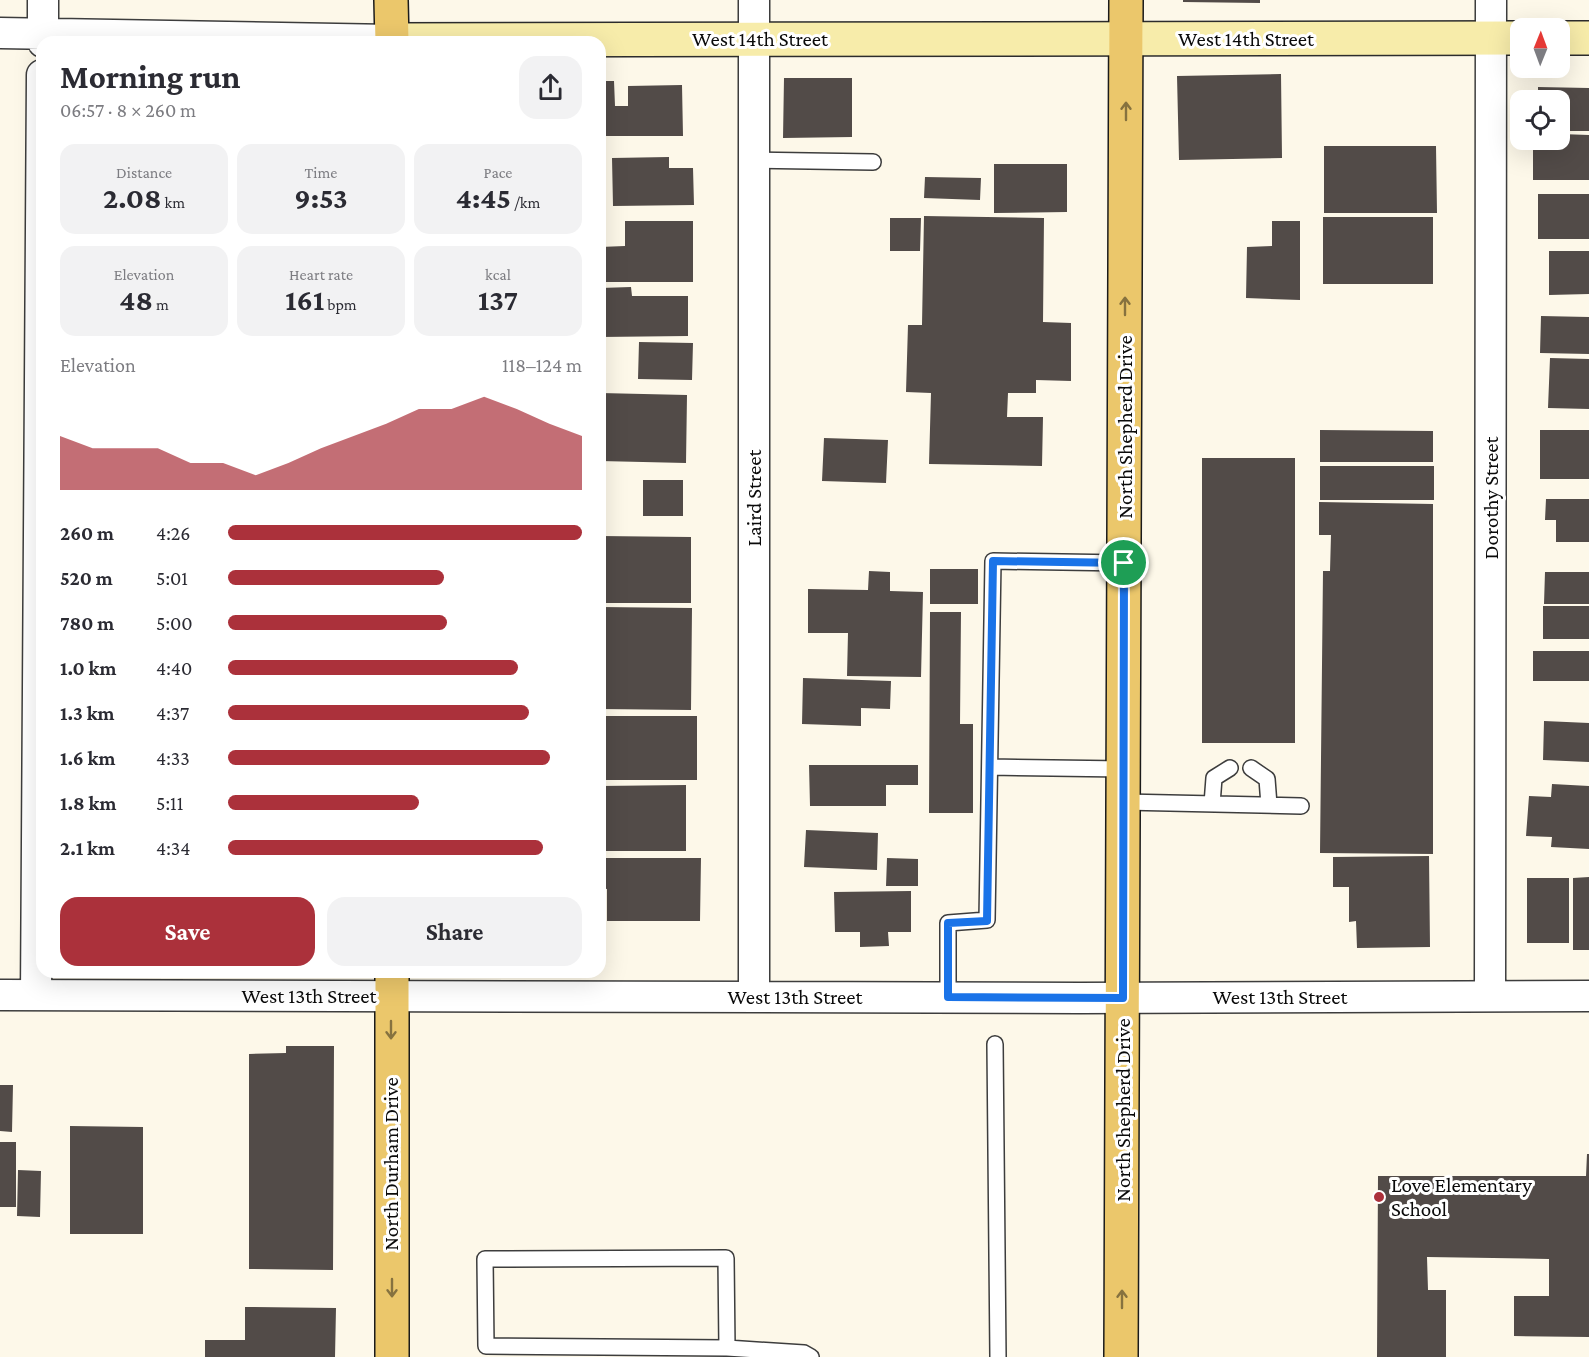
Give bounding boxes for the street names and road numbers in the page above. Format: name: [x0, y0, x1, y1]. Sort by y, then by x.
street label: West 14th Street: [692, 27, 829, 51]
street label: West 14th Street: [1178, 27, 1315, 51]
street label: North Shepherd Drive: [1113, 335, 1137, 519]
street label: Dorothy Street: [1479, 436, 1503, 559]
street label: Laird Street: [742, 449, 766, 546]
street label: West 13th Street: [241, 984, 378, 1008]
street label: West 13th Street: [727, 985, 864, 1009]
street label: West 13th Street: [1212, 985, 1349, 1009]
street label: North Shepherd Drive: [1111, 1018, 1135, 1202]
street label: North Durham Drive: [379, 1077, 403, 1251]

